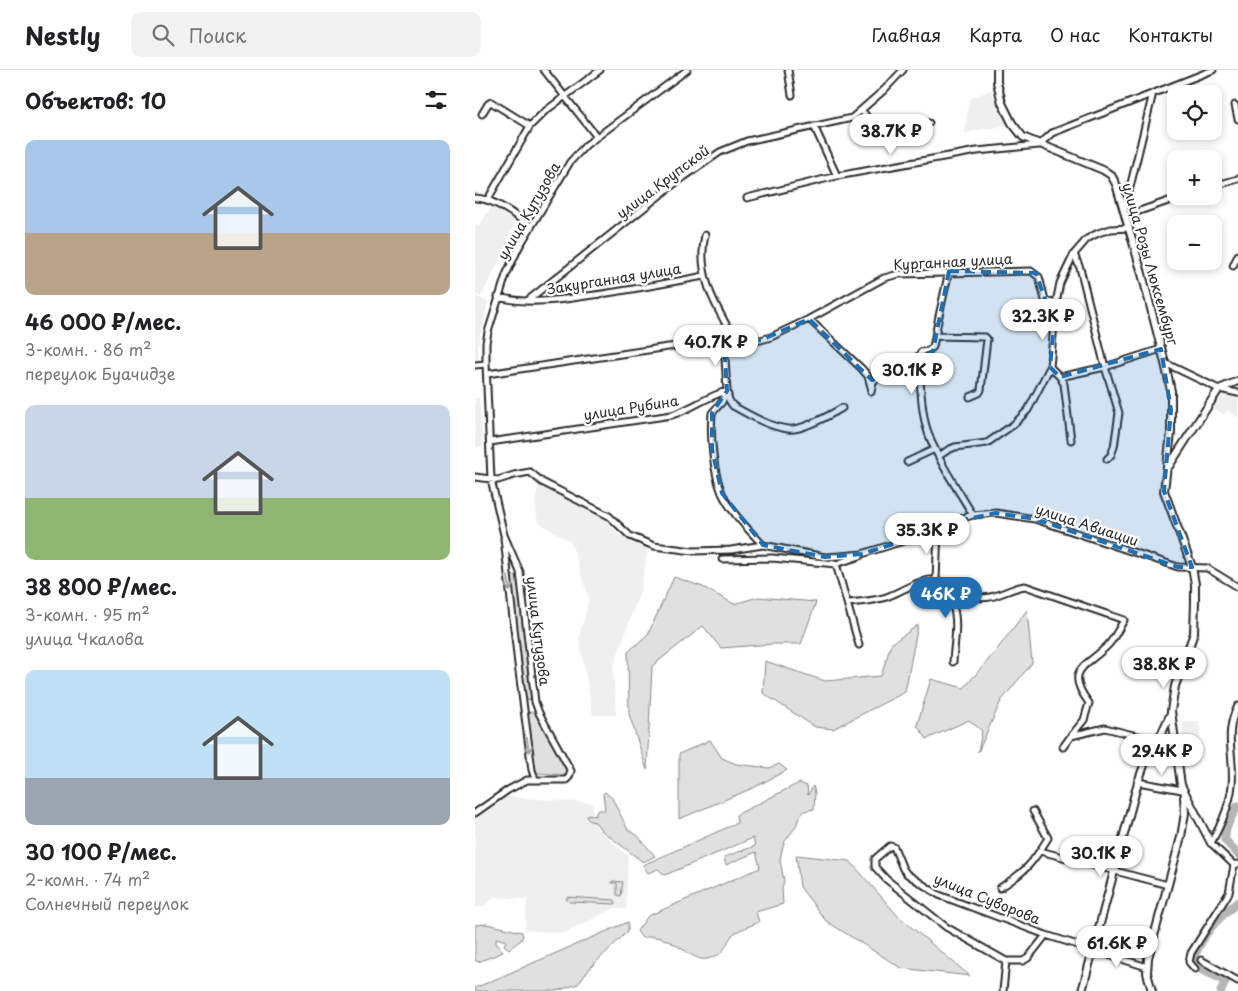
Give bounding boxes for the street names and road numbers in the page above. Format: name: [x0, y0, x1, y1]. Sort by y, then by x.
street label: улица Крупской: [612, 140, 713, 224]
street label: улица Кутузова: [492, 158, 565, 264]
street label: улица Розы Люксембург: [1117, 180, 1184, 348]
street label: Курганная улица: [893, 248, 1013, 275]
street label: Закурганная улица: [545, 258, 683, 299]
street label: улица Рубина: [582, 390, 680, 425]
street label: улица Авиации: [1033, 498, 1141, 551]
street label: улица Кутузова: [521, 575, 556, 687]
street label: улица Суворова: [931, 868, 1044, 930]

